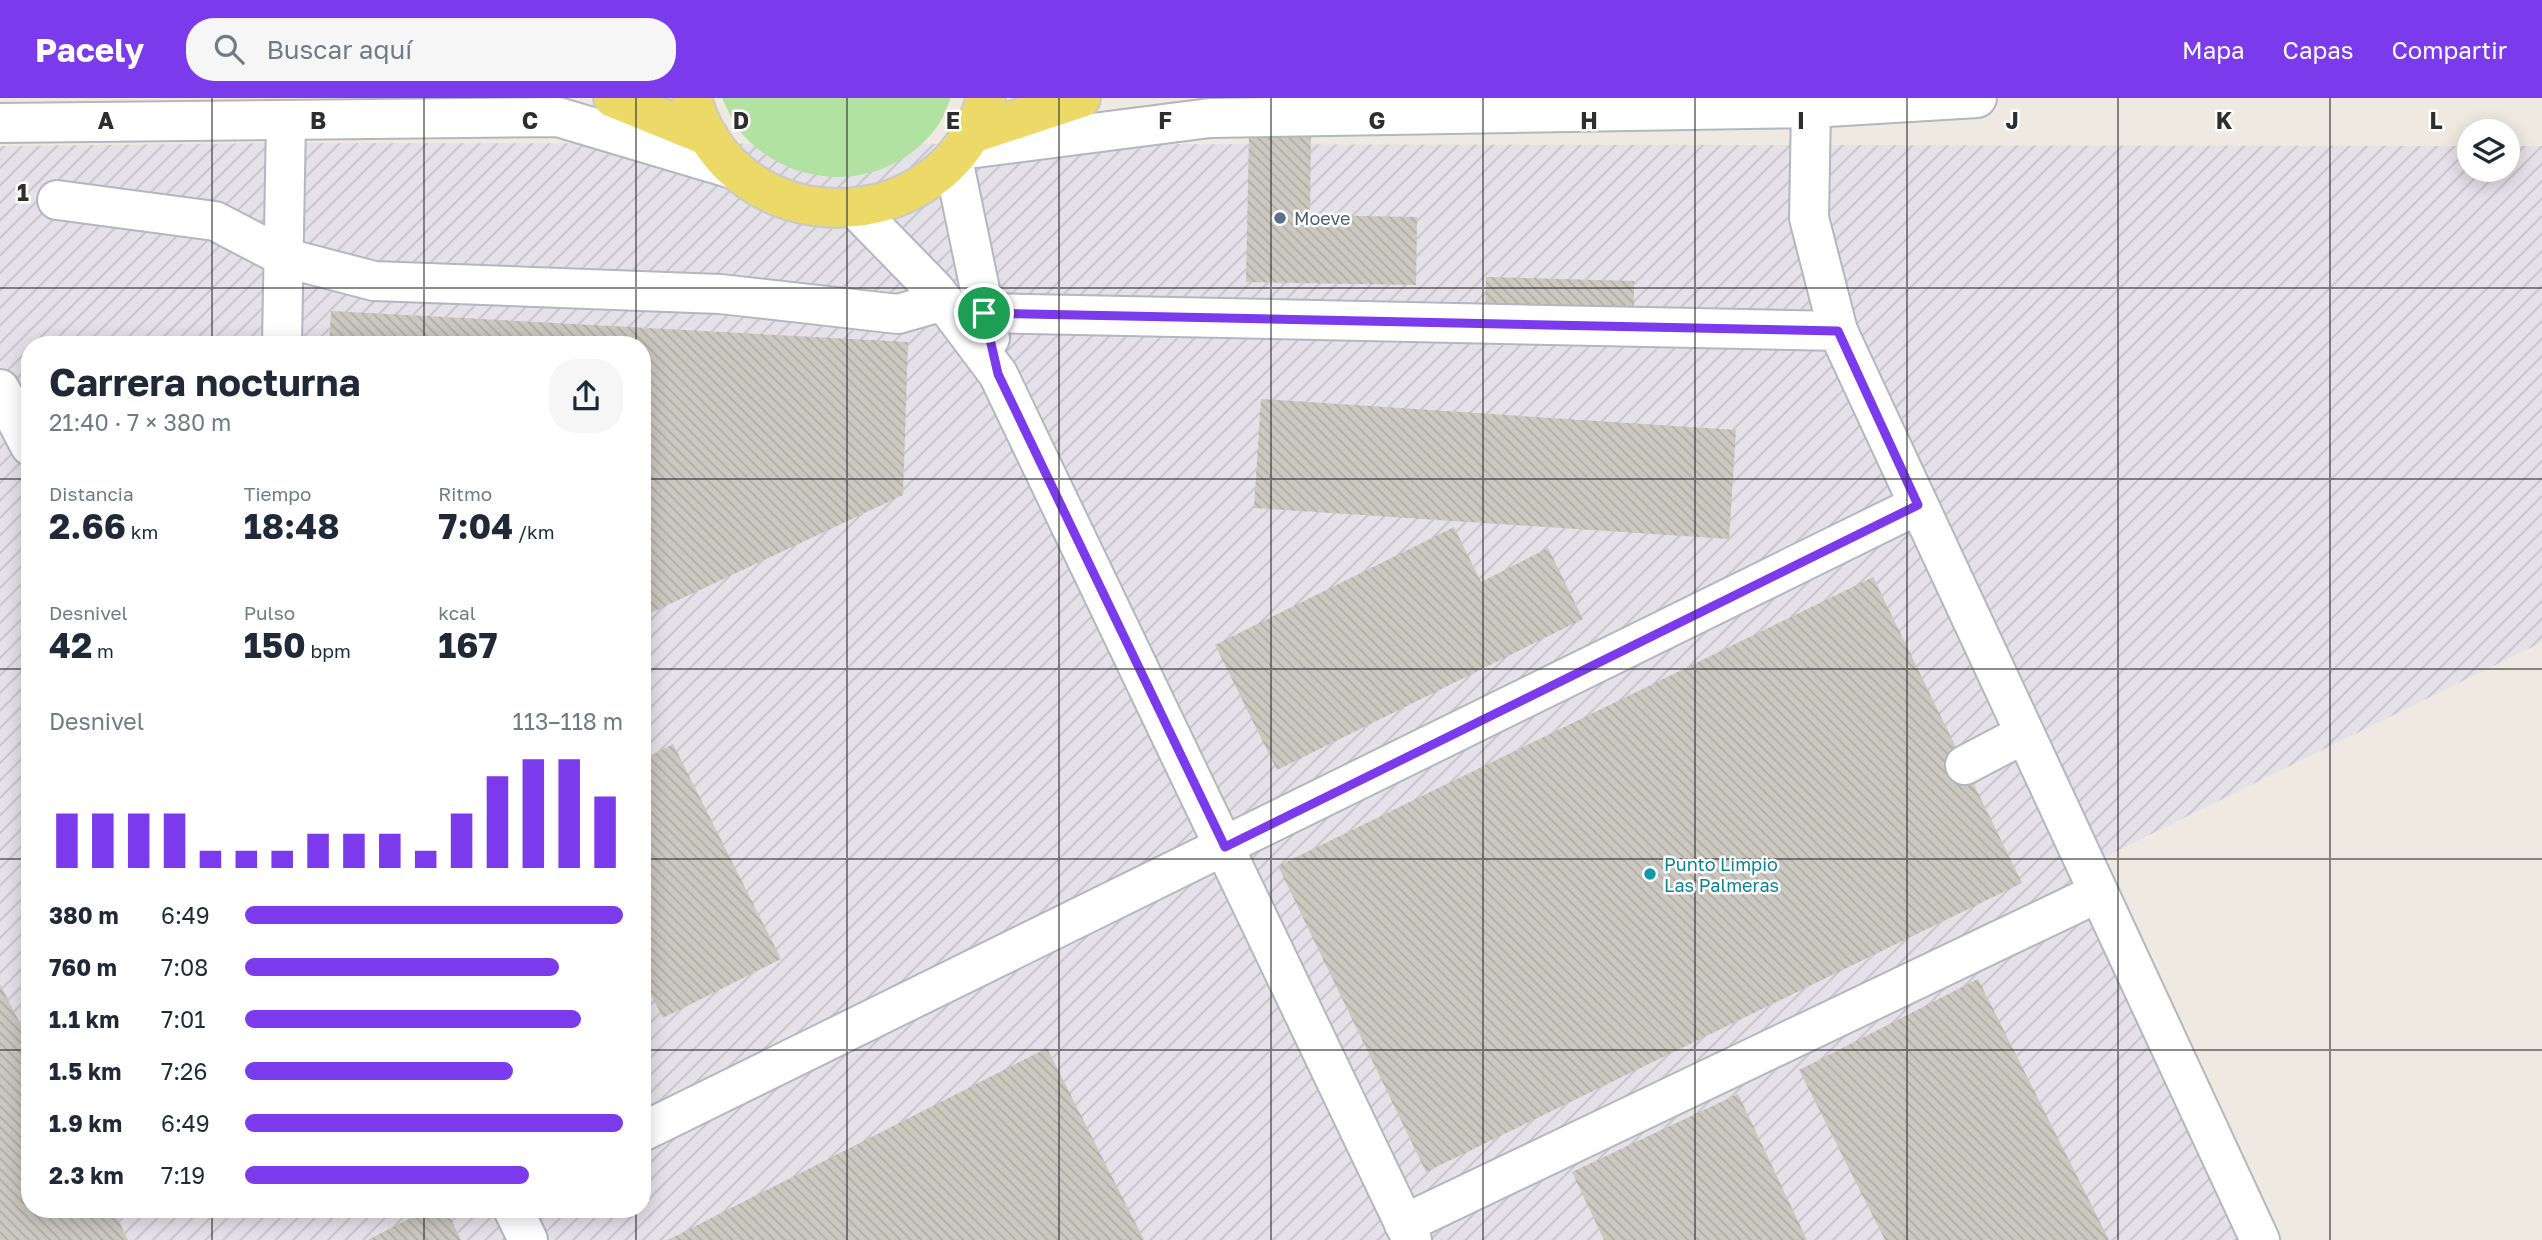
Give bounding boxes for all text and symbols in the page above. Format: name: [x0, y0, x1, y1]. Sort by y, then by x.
search box: [186, 18, 676, 81]
text: Pacely: [35, 30, 144, 69]
icon: search: [210, 30, 248, 68]
text: Buscar aquí: [266, 34, 412, 65]
text: Mapa: [2182, 35, 2245, 64]
text: Capas: [2283, 35, 2353, 64]
text: Compartir: [2391, 35, 2507, 64]
text: A: [98, 106, 115, 134]
text: B: [310, 106, 326, 134]
text: C: [522, 106, 538, 134]
text: D: [733, 106, 749, 134]
text: E: [946, 106, 960, 134]
text: F: [1158, 106, 1172, 134]
text: G: [1369, 106, 1385, 134]
text: H: [1580, 106, 1598, 134]
text: I: [1797, 106, 1805, 134]
text: J: [2005, 106, 2019, 134]
text: K: [2216, 106, 2233, 134]
text: L: [2429, 106, 2443, 134]
map controls: [2457, 119, 2520, 182]
button: layers: [2457, 119, 2520, 182]
text: 1: [17, 178, 29, 206]
place label: Moeve: [1294, 207, 1351, 229]
marker: Moeve: [1272, 210, 1288, 226]
pin: [954, 283, 1014, 343]
icon: arrive: [965, 294, 1003, 332]
text: Carrera nocturna: [49, 359, 361, 404]
button: share: [549, 359, 623, 433]
text: 21:40 · 7 × 380 m: [49, 408, 231, 436]
text: Distancia: [49, 482, 134, 505]
text: Tiempo: [244, 482, 311, 505]
text: Ritmo: [438, 482, 492, 505]
text: 2.66: [49, 505, 126, 547]
text: 18:48: [244, 505, 340, 547]
text: 7:04: [438, 505, 513, 547]
text: km: [126, 520, 158, 543]
text: /km: [513, 520, 555, 543]
text: Desnivel: [49, 601, 128, 624]
text: Pulso: [244, 601, 295, 624]
text: kcal: [438, 601, 476, 624]
text: 42: [49, 624, 92, 666]
text: 150: [244, 624, 306, 666]
text: 167: [438, 624, 498, 666]
text: m: [92, 639, 114, 662]
text: bpm: [306, 639, 351, 662]
text: Desnivel: [49, 707, 144, 735]
text: 113–118 m: [513, 707, 623, 735]
place label: Punto Limpio Las Palmeras: [1664, 853, 1779, 896]
marker: Punto Limpio Las Palmeras: [1642, 866, 1658, 882]
text: 380 m: [49, 901, 119, 929]
text: 6:49: [161, 901, 210, 929]
text: 760 m: [49, 953, 117, 981]
text: 7:08: [161, 953, 208, 981]
text: 1.1 km: [49, 1005, 119, 1033]
text: 7:01: [161, 1005, 206, 1033]
text: 1.5 km: [49, 1057, 121, 1085]
text: 7:26: [161, 1057, 207, 1085]
text: 1.9 km: [49, 1109, 122, 1137]
text: 6:49: [161, 1109, 210, 1137]
text: 2.3 km: [49, 1161, 124, 1189]
text: 7:19: [161, 1161, 205, 1189]

